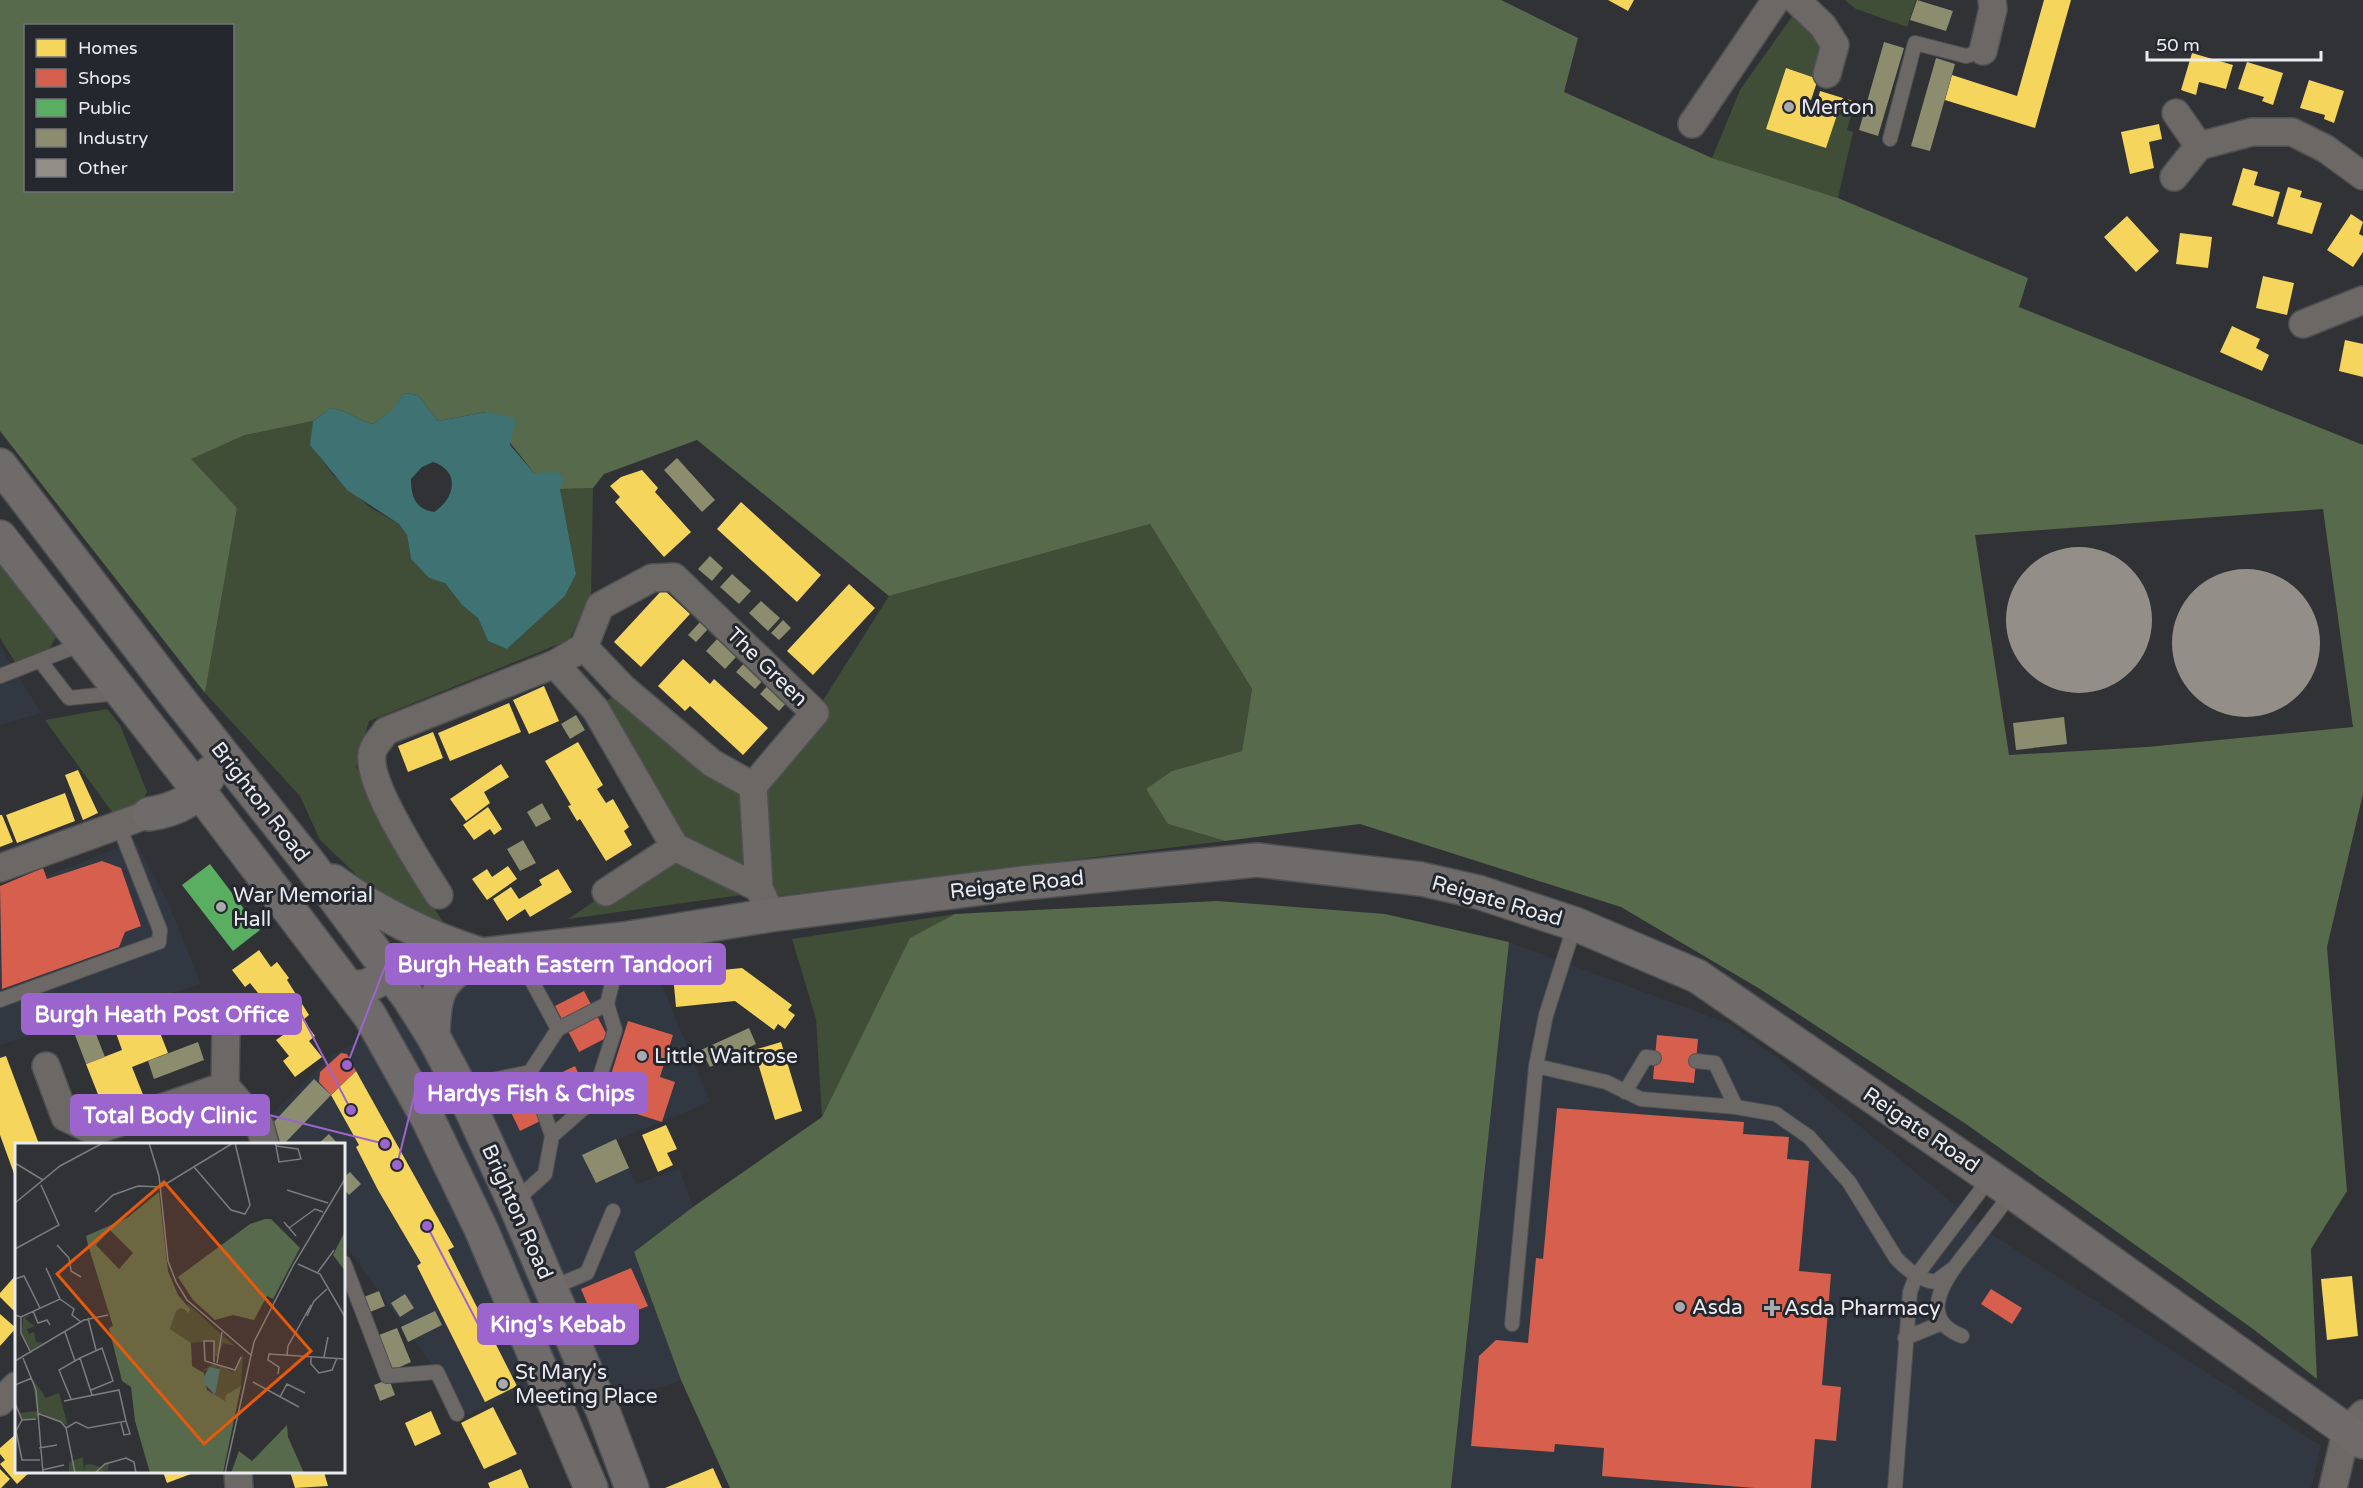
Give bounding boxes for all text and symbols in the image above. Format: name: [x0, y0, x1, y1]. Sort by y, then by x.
legend: [24, 24, 234, 192]
scale bar: [2147, 24, 2321, 62]
text: 50 m: [2156, 34, 2200, 56]
text: Homes: [78, 37, 138, 59]
text: Shops: [78, 67, 131, 89]
place label: Merton: [1801, 95, 1874, 120]
text: Public: [78, 97, 131, 119]
marker: Merton: [1782, 100, 1796, 114]
text: Industry: [78, 127, 149, 149]
text: Other: [78, 157, 128, 179]
street label: The Green: [721, 622, 813, 712]
street label: Brighton Road: [205, 737, 315, 867]
street label: Reigate Road: [949, 866, 1085, 904]
street label: Reigate Road: [1429, 870, 1565, 932]
place label: War Memorial Hall: [233, 883, 373, 932]
marker: War Memorial Hall: [214, 900, 228, 914]
callout: Burgh Heath Eastern Tandoori: [386, 944, 725, 984]
text: Burgh Heath Eastern Tandoori: [398, 952, 712, 978]
callout: Burgh Heath Post Office: [22, 994, 301, 1034]
text: Burgh Heath Post Office: [34, 1002, 290, 1028]
place label: Little Waitrose: [654, 1044, 798, 1069]
marker: Little Waitrose: [635, 1049, 649, 1063]
callout: Hardys Fish & Chips: [415, 1073, 647, 1113]
text: Hardys Fish & Chips: [427, 1081, 635, 1107]
street label: Reigate Road: [1858, 1082, 1984, 1178]
callout: Total Body Clinic: [71, 1095, 269, 1135]
text: Total Body Clinic: [82, 1103, 257, 1129]
street label: Brighton Road: [476, 1141, 558, 1283]
inset map: [15, 1143, 345, 1473]
place label: Asda: [1692, 1295, 1743, 1320]
place label: Asda Pharmacy: [1784, 1296, 1940, 1321]
marker: Asda: [1673, 1300, 1687, 1314]
marker: Asda Pharmacy: [1765, 1301, 1779, 1315]
callout: King's Kebab: [478, 1304, 638, 1344]
text: King's Kebab: [490, 1312, 626, 1338]
place label: St Mary's Meeting Place: [515, 1360, 658, 1409]
marker: St Mary's Meeting Place: [496, 1377, 510, 1391]

